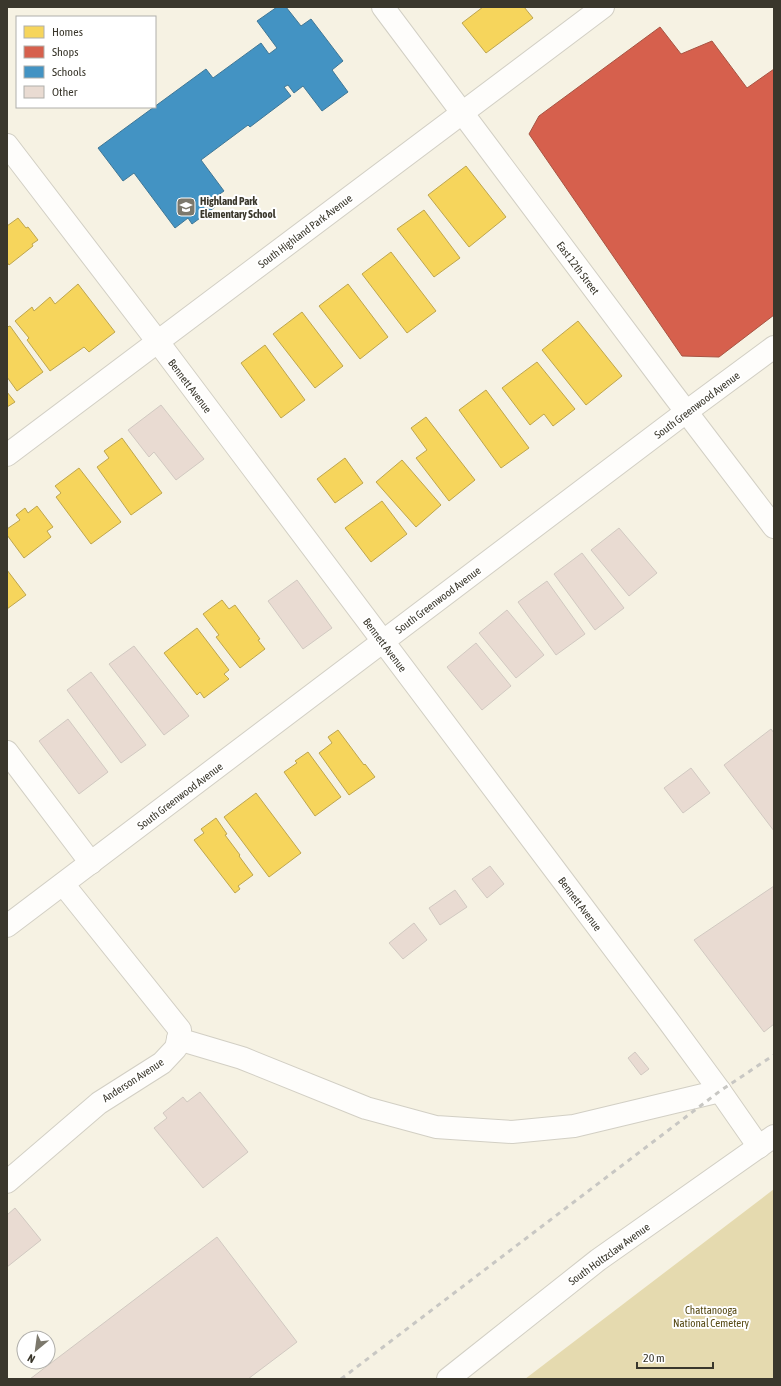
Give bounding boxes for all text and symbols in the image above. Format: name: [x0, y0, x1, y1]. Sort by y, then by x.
legend: [16, 16, 156, 108]
text: Homes: [52, 25, 83, 39]
text: Shops: [52, 45, 78, 59]
text: Schools: [52, 65, 86, 79]
text: Other: [52, 85, 78, 99]
street label: South Highland Park Avenue: [256, 192, 354, 270]
place label: Highland Park Elementary School: [200, 195, 277, 220]
school or university icon: Highland Park Elementary School: [175, 196, 197, 218]
street label: East 12th Street: [554, 239, 602, 297]
street label: Bennett Avenue: [166, 357, 214, 415]
street label: South Greenwood Avenue: [652, 369, 742, 441]
street label: South Greenwood Avenue: [393, 564, 483, 636]
street label: Bennett Avenue: [361, 616, 409, 674]
street label: South Greenwood Avenue: [135, 760, 225, 832]
street label: Bennett Avenue: [556, 875, 604, 933]
street label: Anderson Avenue: [100, 1056, 166, 1104]
street label: South Holtzclaw Avenue: [566, 1221, 652, 1287]
park label: Chattanooga National Cemetery: [673, 1304, 749, 1329]
north arrow: [16, 1330, 56, 1370]
scale bar: [637, 1344, 713, 1370]
text: 20 m: [643, 1351, 665, 1365]
text: N: [25, 1352, 37, 1366]

